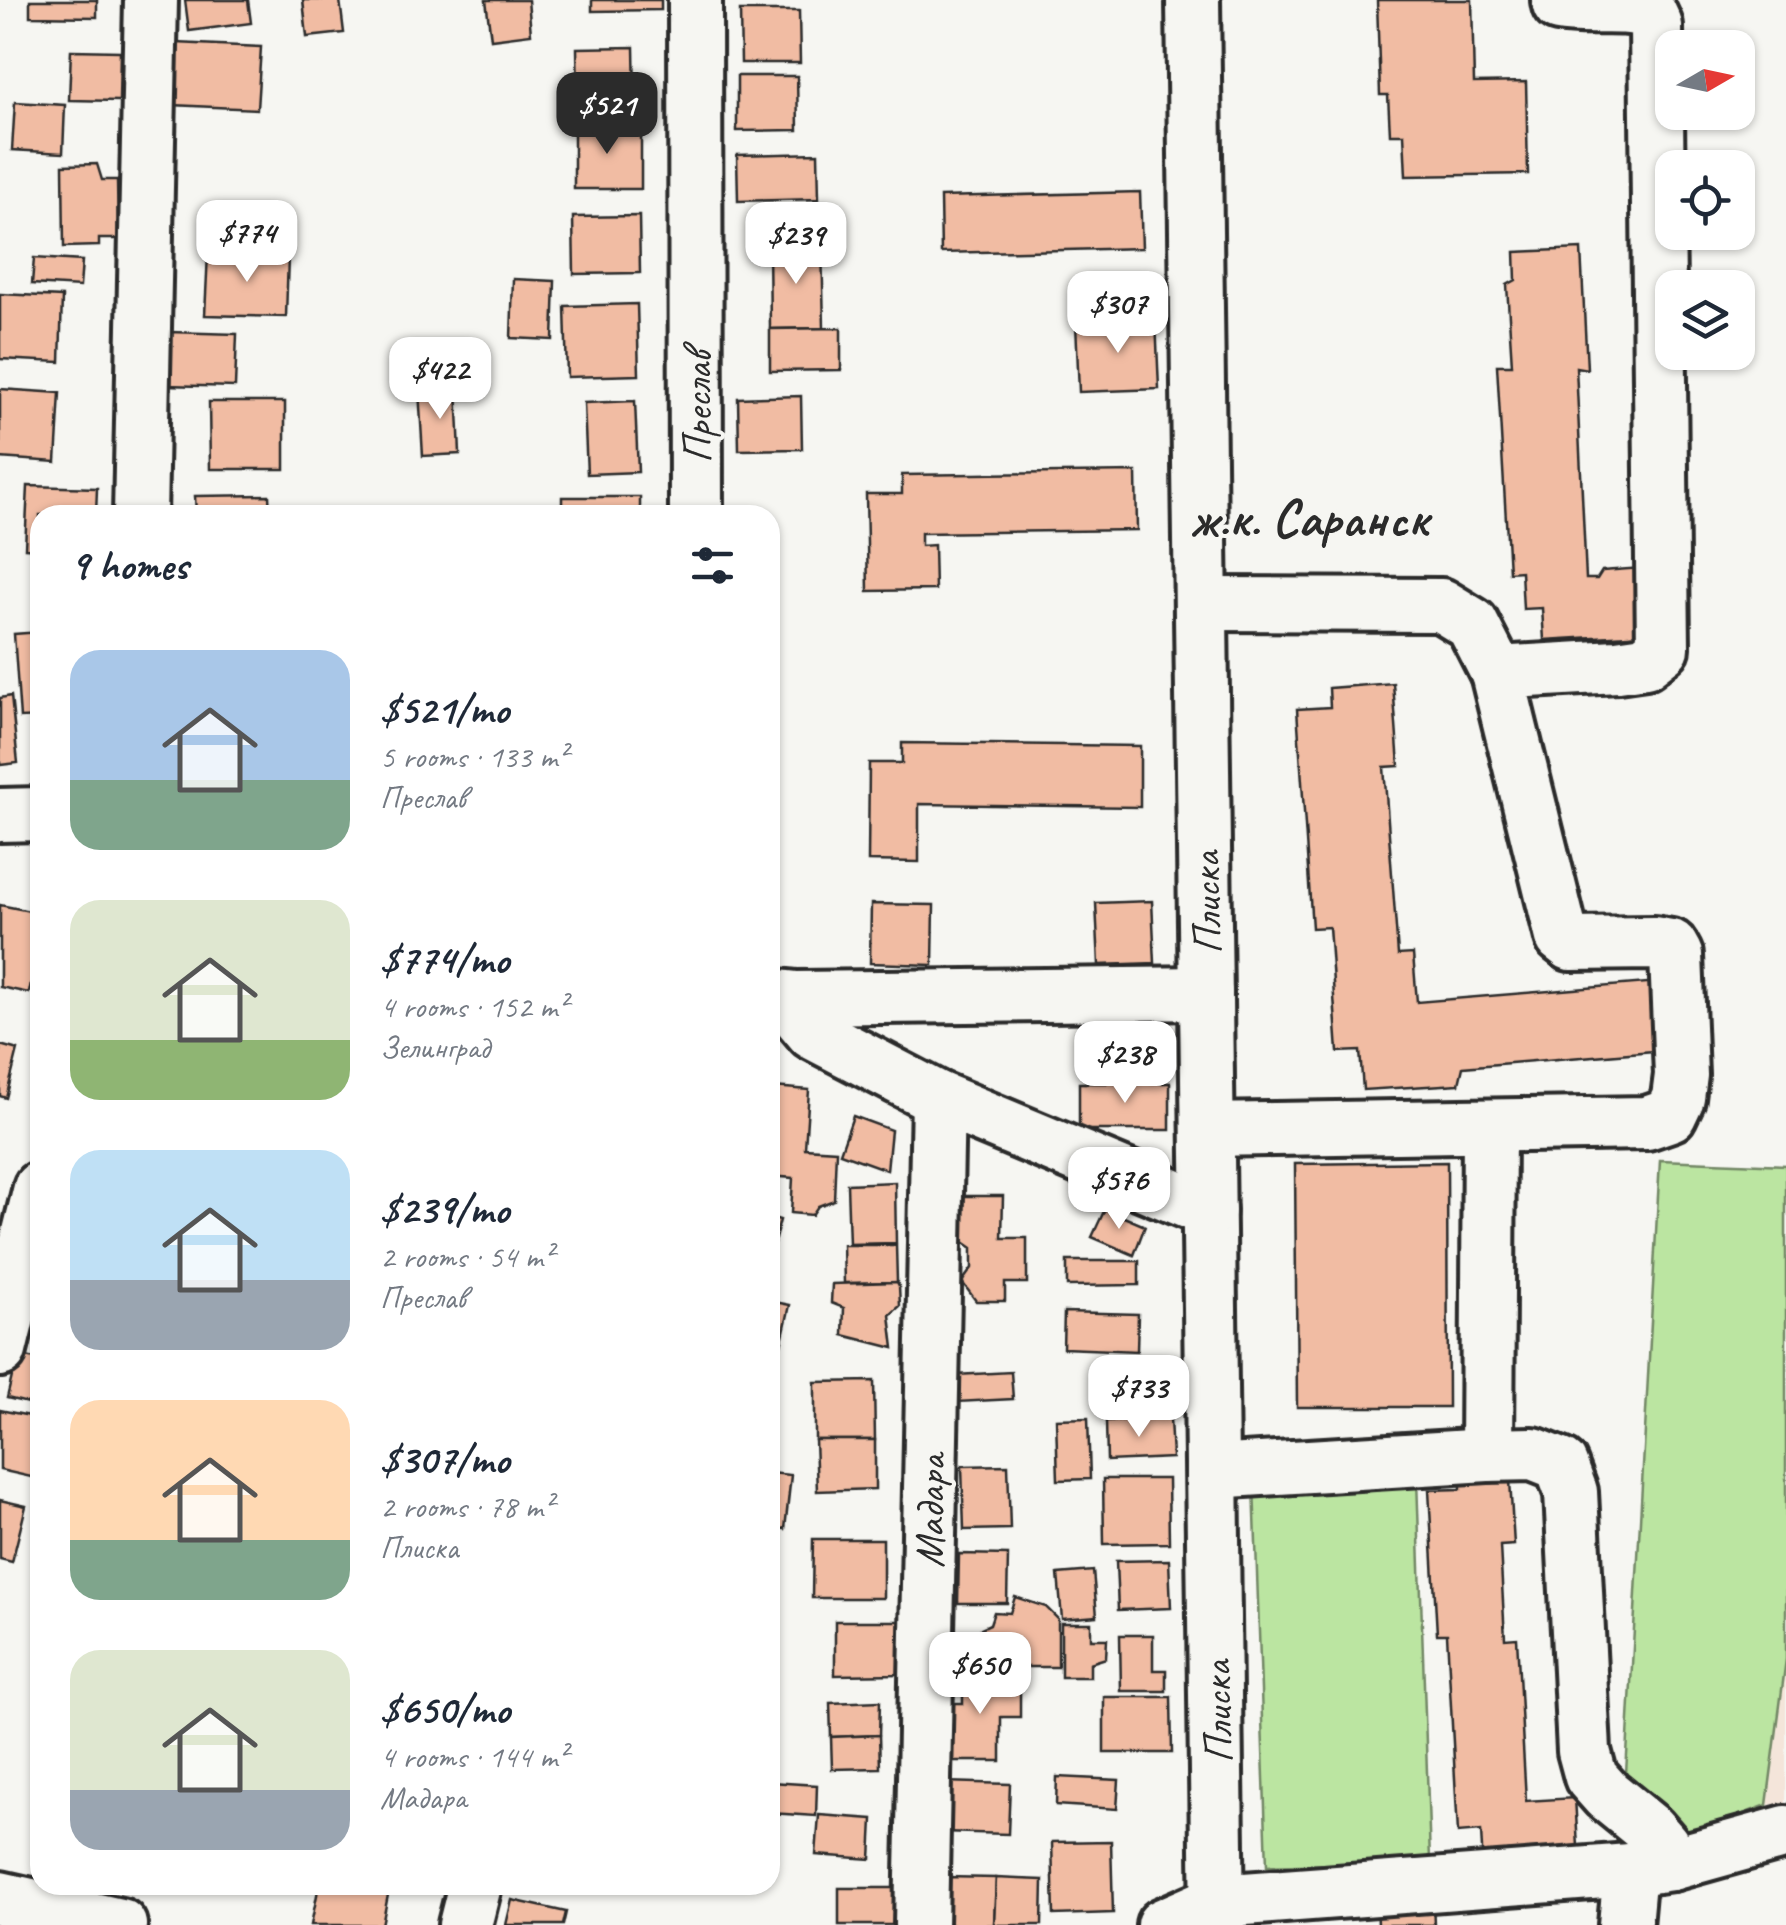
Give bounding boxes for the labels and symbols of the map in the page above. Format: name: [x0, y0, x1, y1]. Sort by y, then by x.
north arrow: [1655, 30, 1755, 130]
pin: $521: [548, 72, 666, 157]
pin: $774: [188, 200, 306, 285]
pin: $239: [737, 202, 855, 287]
pin: $307: [1059, 271, 1177, 356]
pin: $422: [381, 337, 499, 422]
street label: Преслав: [671, 340, 724, 463]
district label: ж.к. Саранск: [1190, 486, 1433, 552]
street label: Плиска: [1179, 848, 1234, 955]
pin: $238: [1066, 1021, 1184, 1106]
pin: $576: [1060, 1147, 1178, 1232]
pin: $733: [1080, 1355, 1198, 1440]
street label: Мадара: [903, 1450, 958, 1568]
pin: $650: [921, 1632, 1039, 1717]
street label: Плиска: [1190, 1657, 1245, 1764]

